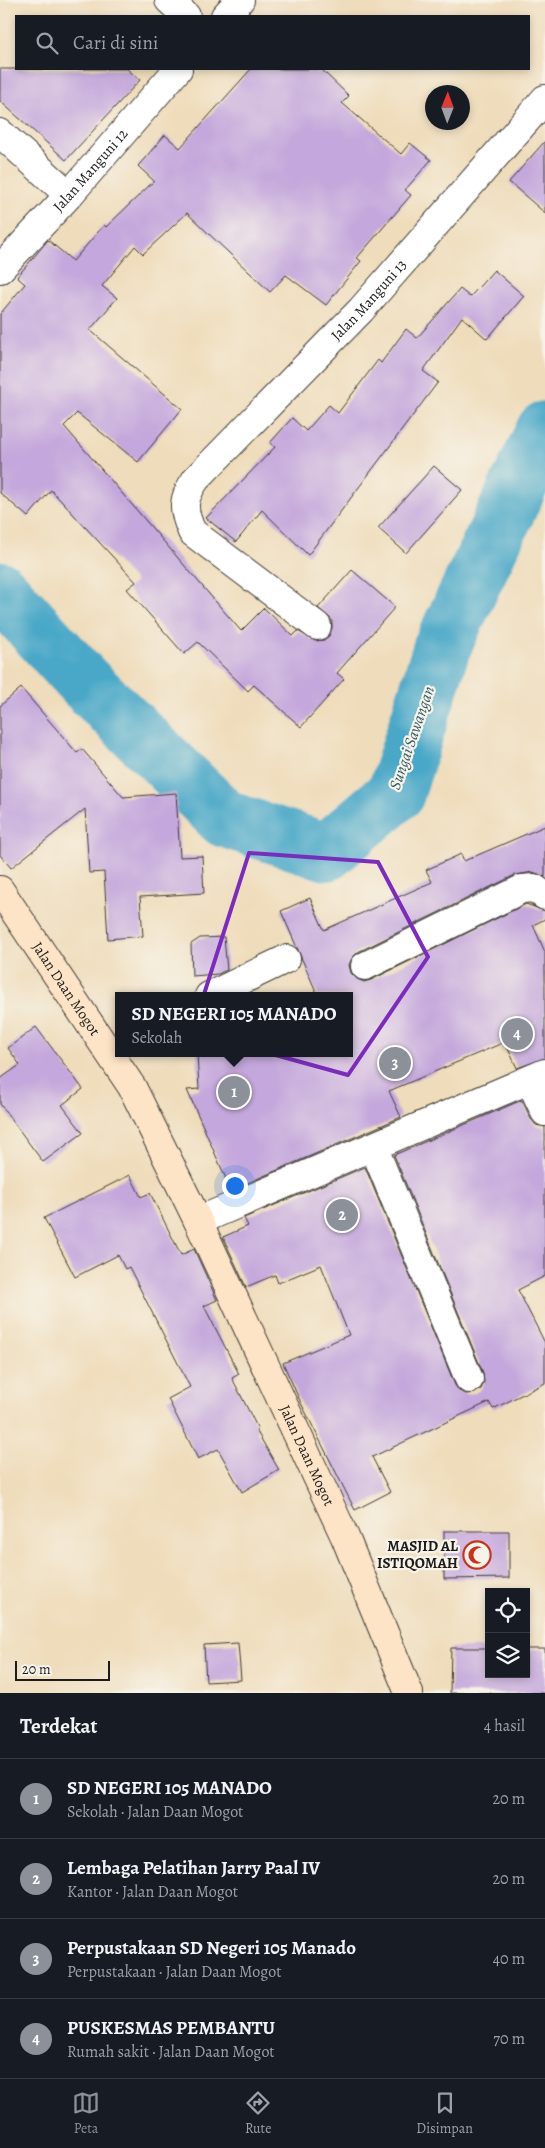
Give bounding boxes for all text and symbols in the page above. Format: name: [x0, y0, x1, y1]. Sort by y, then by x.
search box: [15, 15, 530, 70]
icon: search: [33, 29, 61, 57]
text: Cari di sini: [73, 30, 158, 56]
north arrow: [425, 85, 470, 130]
street label: Jalan Manguni 12: [48, 124, 132, 216]
street label: Jalan Manguni 13: [326, 255, 411, 345]
water label: Sungai Sawangan: [384, 683, 440, 793]
street label: Jalan Daan Mogot: [28, 938, 105, 1040]
popup: [115, 992, 353, 1057]
text: SD NEGERI 105 MANADO: [132, 1001, 336, 1027]
pin: 4: [501, 1015, 533, 1053]
text: Sekolah: [132, 1027, 182, 1049]
pin: 3: [379, 1044, 411, 1082]
pin: 1: [218, 1073, 250, 1111]
your location: [222, 1173, 248, 1199]
pin: 2: [326, 1196, 358, 1234]
street label: Jalan Daan Mogot: [275, 1402, 339, 1509]
place label: MASJID AL ISTIQOMAH: [377, 1536, 458, 1573]
mosque icon: MASJID AL ISTIQOMAH: [462, 1540, 492, 1570]
map controls: [485, 1588, 530, 1678]
button: locate: [485, 1588, 530, 1633]
button: layers: [485, 1633, 530, 1678]
scale bar: [15, 1658, 110, 1681]
text: 20 m: [22, 1660, 51, 1679]
text: Terdekat: [20, 1712, 98, 1740]
text: 4 hasil: [484, 1715, 525, 1737]
text: SD NEGERI 105 MANADO: [67, 1775, 272, 1801]
text: 1: [33, 1788, 39, 1810]
text: 20 m: [492, 1788, 525, 1810]
text: Sekolah · Jalan Daan Mogot: [67, 1801, 243, 1823]
text: Lembaga Pelatihan Jarry Paal IV: [67, 1855, 320, 1881]
text: 2: [32, 1868, 40, 1890]
text: 20 m: [492, 1868, 525, 1890]
text: Kantor · Jalan Daan Mogot: [67, 1881, 238, 1903]
text: Perpustakaan SD Negeri 105 Manado: [67, 1935, 356, 1961]
text: 3: [33, 1948, 39, 1970]
text: 40 m: [493, 1948, 525, 1970]
text: Perpustakaan · Jalan Daan Mogot: [67, 1961, 282, 1983]
text: PUSKESMAS PEMBANTU: [67, 2015, 275, 2041]
text: 4: [32, 2028, 40, 2050]
text: 70 m: [493, 2028, 525, 2050]
text: Rumah sakit · Jalan Daan Mogot: [67, 2041, 275, 2063]
tab: Peta: [72, 2089, 100, 2138]
tab: Rute: [244, 2089, 272, 2138]
tab: Disimpan: [416, 2089, 473, 2138]

